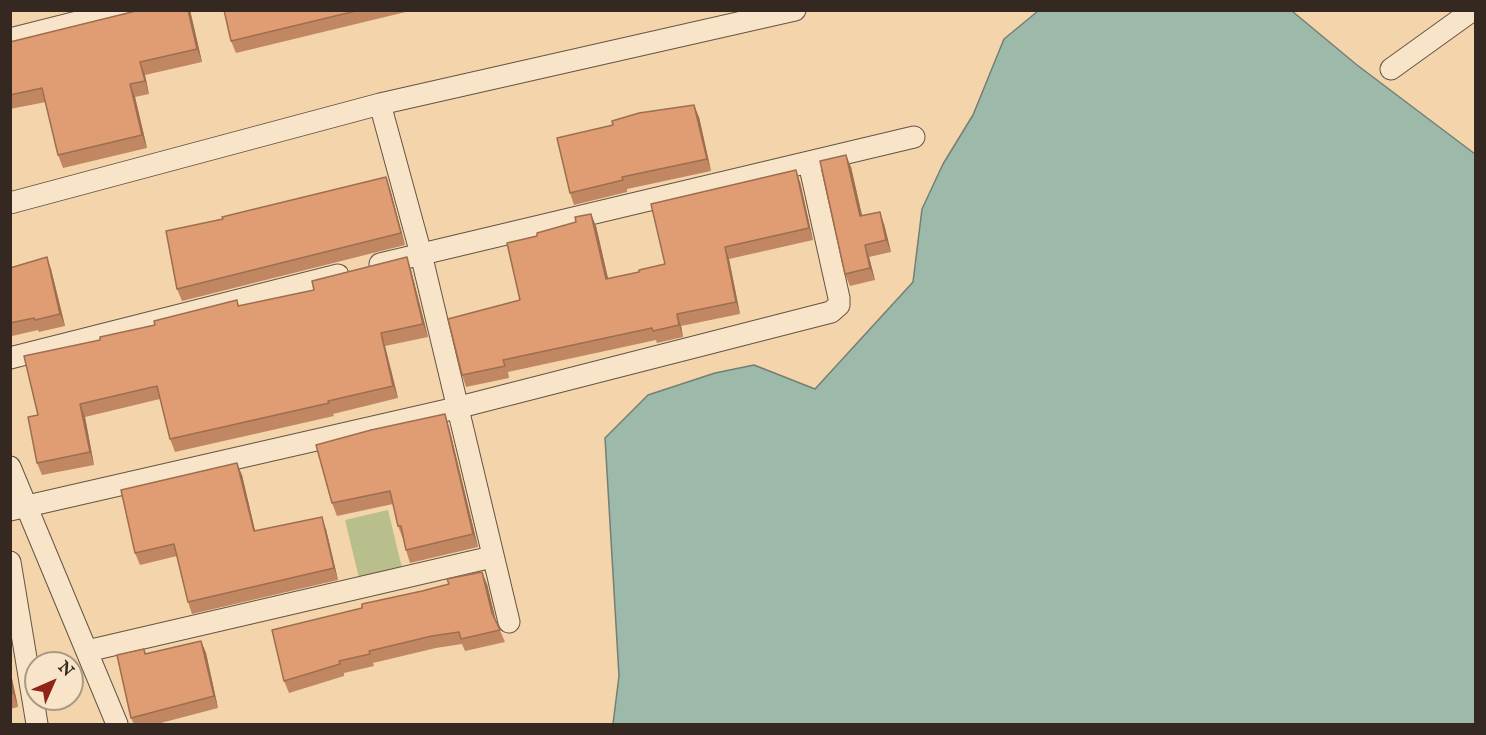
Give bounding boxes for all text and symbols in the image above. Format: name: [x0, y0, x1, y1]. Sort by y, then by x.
north arrow: [24, 651, 84, 711]
text: N: [53, 658, 77, 682]

